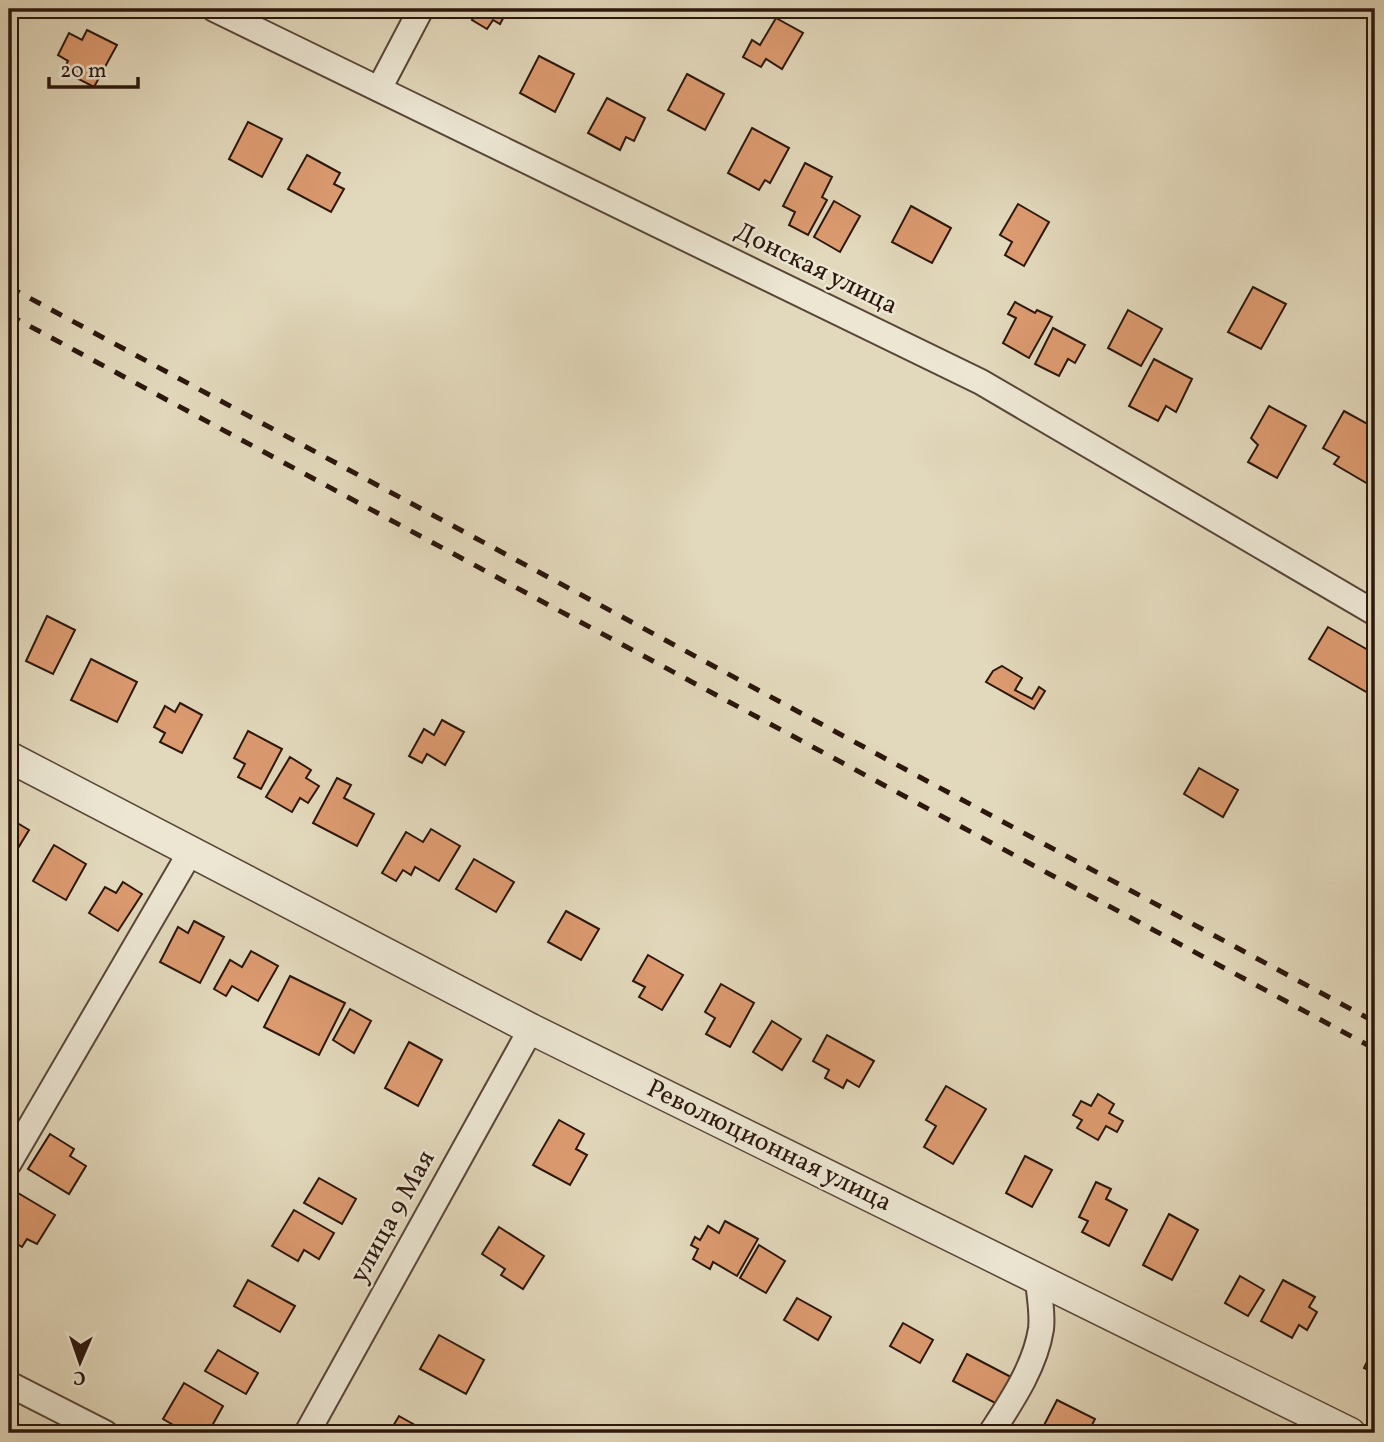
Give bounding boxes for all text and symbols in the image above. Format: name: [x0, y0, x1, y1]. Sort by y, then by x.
scale bar: [49, 46, 138, 90]
text: 20 m: [60, 57, 106, 86]
street label: Донская улица: [728, 214, 904, 324]
street label: Революционная улица: [640, 1071, 898, 1221]
street label: улица 9 Мая: [342, 1144, 444, 1290]
north arrow: [46, 1326, 116, 1396]
text: С: [73, 1364, 86, 1390]

